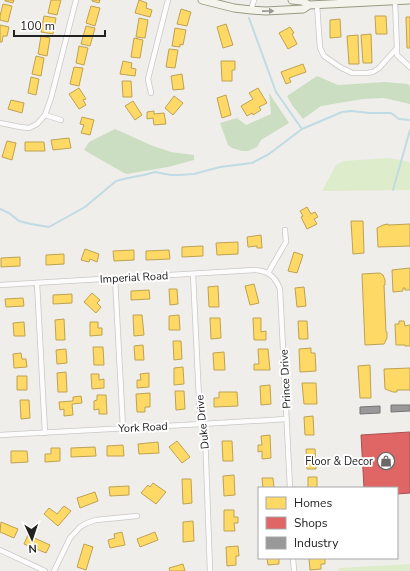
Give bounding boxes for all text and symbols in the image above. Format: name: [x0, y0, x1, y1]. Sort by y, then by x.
one-way arrow: [262, 8, 275, 14]
scale bar: [14, 12, 105, 38]
text: 100 m: [20, 18, 55, 34]
street label: Imperial Road: [99, 268, 169, 287]
street label: Prince Drive: [276, 349, 295, 409]
street label: Duke Drive: [192, 394, 213, 450]
street label: York Road: [117, 419, 168, 436]
shop icon: Floor & Decor: [376, 451, 396, 471]
place label: Floor & Decor: [305, 454, 373, 469]
legend: [258, 487, 398, 559]
text: Homes: [294, 495, 332, 511]
text: Shops: [294, 515, 328, 531]
north arrow: [12, 519, 52, 559]
text: Industry: [294, 535, 339, 551]
text: N: [28, 541, 37, 556]

